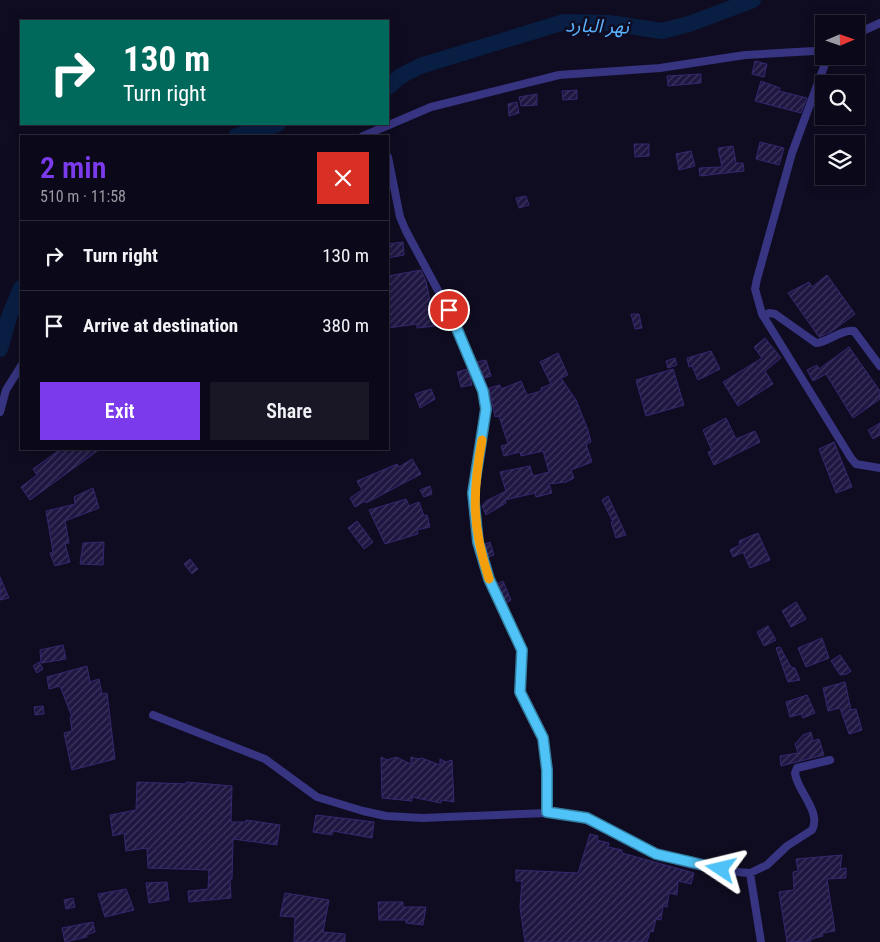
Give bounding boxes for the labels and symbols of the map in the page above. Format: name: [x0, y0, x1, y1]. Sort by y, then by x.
water label: نهر البارد: [565, 13, 631, 39]
north arrow: [815, 15, 865, 65]
pin: [428, 289, 470, 331]
position arrow: [694, 842, 746, 894]

